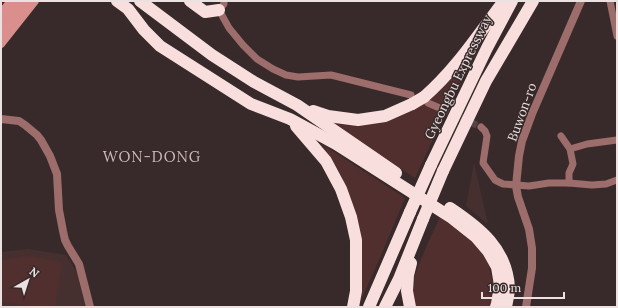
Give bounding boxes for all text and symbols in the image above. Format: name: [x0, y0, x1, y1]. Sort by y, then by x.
street label: Gyeongbu Expressway: [420, 12, 496, 142]
street label: Buwon-ro: [504, 80, 541, 144]
district label: WON-DONG: [103, 147, 201, 166]
north arrow: [8, 260, 48, 300]
text: N: [27, 264, 42, 281]
scale bar: [482, 274, 564, 300]
text: 100 m: [488, 280, 521, 295]

